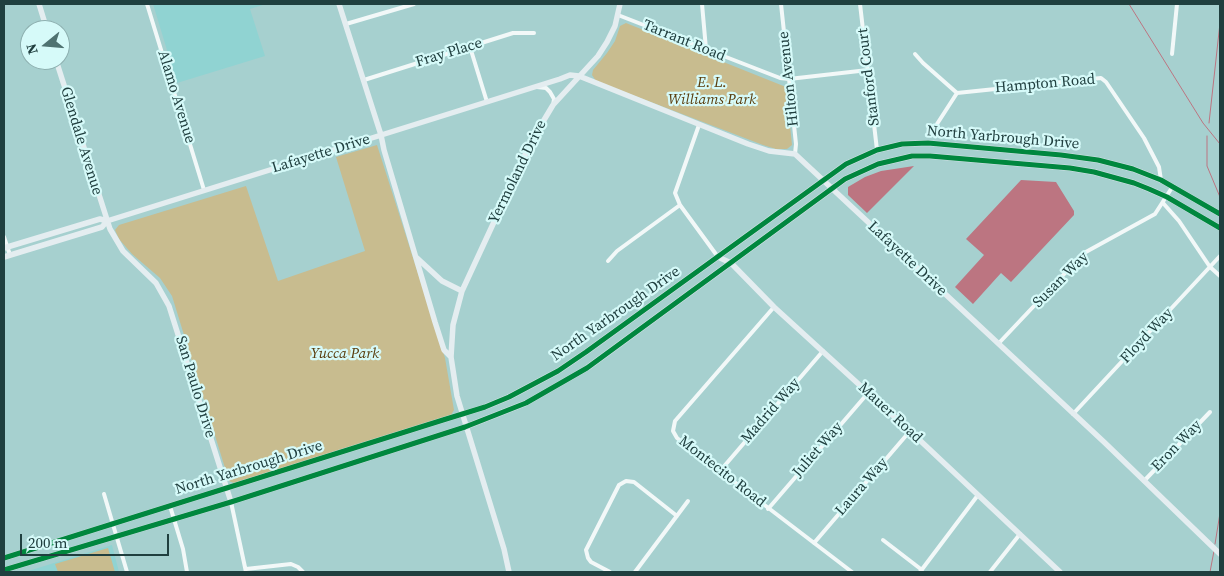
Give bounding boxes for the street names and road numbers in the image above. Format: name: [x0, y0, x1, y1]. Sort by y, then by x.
street label: Tarrant Road: [640, 16, 728, 66]
street label: Stanford Court: [854, 27, 884, 127]
street label: Hilton Avenue: [775, 30, 803, 128]
street label: Fray Place: [413, 34, 485, 72]
street label: Alamo Avenue: [153, 48, 199, 146]
street label: Hampton Road: [994, 71, 1096, 97]
street label: Glendale Avenue: [56, 85, 106, 197]
street label: Yermoland Drive: [485, 117, 551, 227]
street label: North Yarbrough Drive: [926, 122, 1080, 154]
street label: Lafayette Drive: [270, 131, 372, 177]
street label: Lafayette Drive: [864, 218, 950, 300]
street label: Susan Way: [1029, 248, 1093, 312]
street label: North Yarbrough Drive: [548, 263, 684, 365]
street label: Floyd Way: [1117, 305, 1177, 367]
street label: San Paulo Drive: [171, 334, 219, 440]
street label: Madrid Way: [738, 375, 804, 447]
street label: Mauer Road: [854, 379, 926, 447]
street label: Eron Way: [1148, 417, 1206, 475]
street label: Juliet Way: [789, 419, 847, 481]
street label: Montecito Road: [675, 432, 769, 512]
street label: North Yarbrough Drive: [173, 437, 325, 499]
street label: Laura Way: [832, 454, 892, 520]

